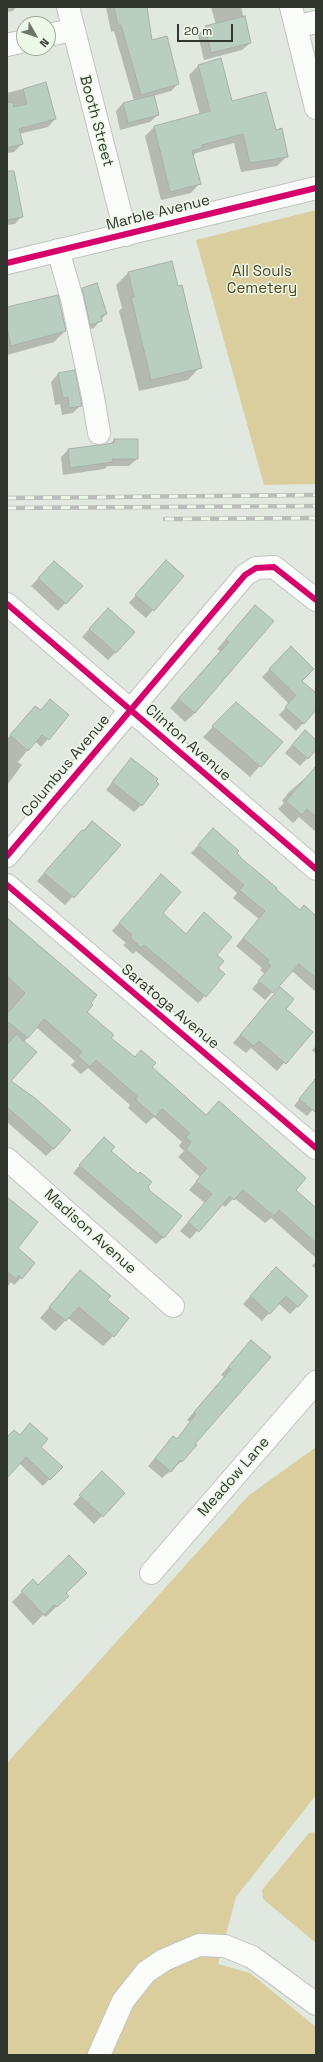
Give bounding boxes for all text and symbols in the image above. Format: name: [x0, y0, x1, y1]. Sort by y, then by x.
north arrow: [16, 16, 56, 56]
scale bar: [179, 16, 235, 42]
text: 20 m: [184, 23, 212, 39]
text: N: [37, 36, 52, 50]
street label: Booth Street: [75, 73, 117, 169]
street label: Marble Avenue: [104, 191, 212, 235]
park label: All Souls Cemetery: [227, 263, 297, 298]
street label: Clinton Avenue: [141, 701, 235, 785]
street label: Columbus Avenue: [18, 711, 114, 821]
street label: Saratoga Avenue: [117, 961, 223, 1053]
street label: Madison Avenue: [40, 1186, 140, 1278]
street label: Meadow Lane: [194, 1433, 274, 1521]

